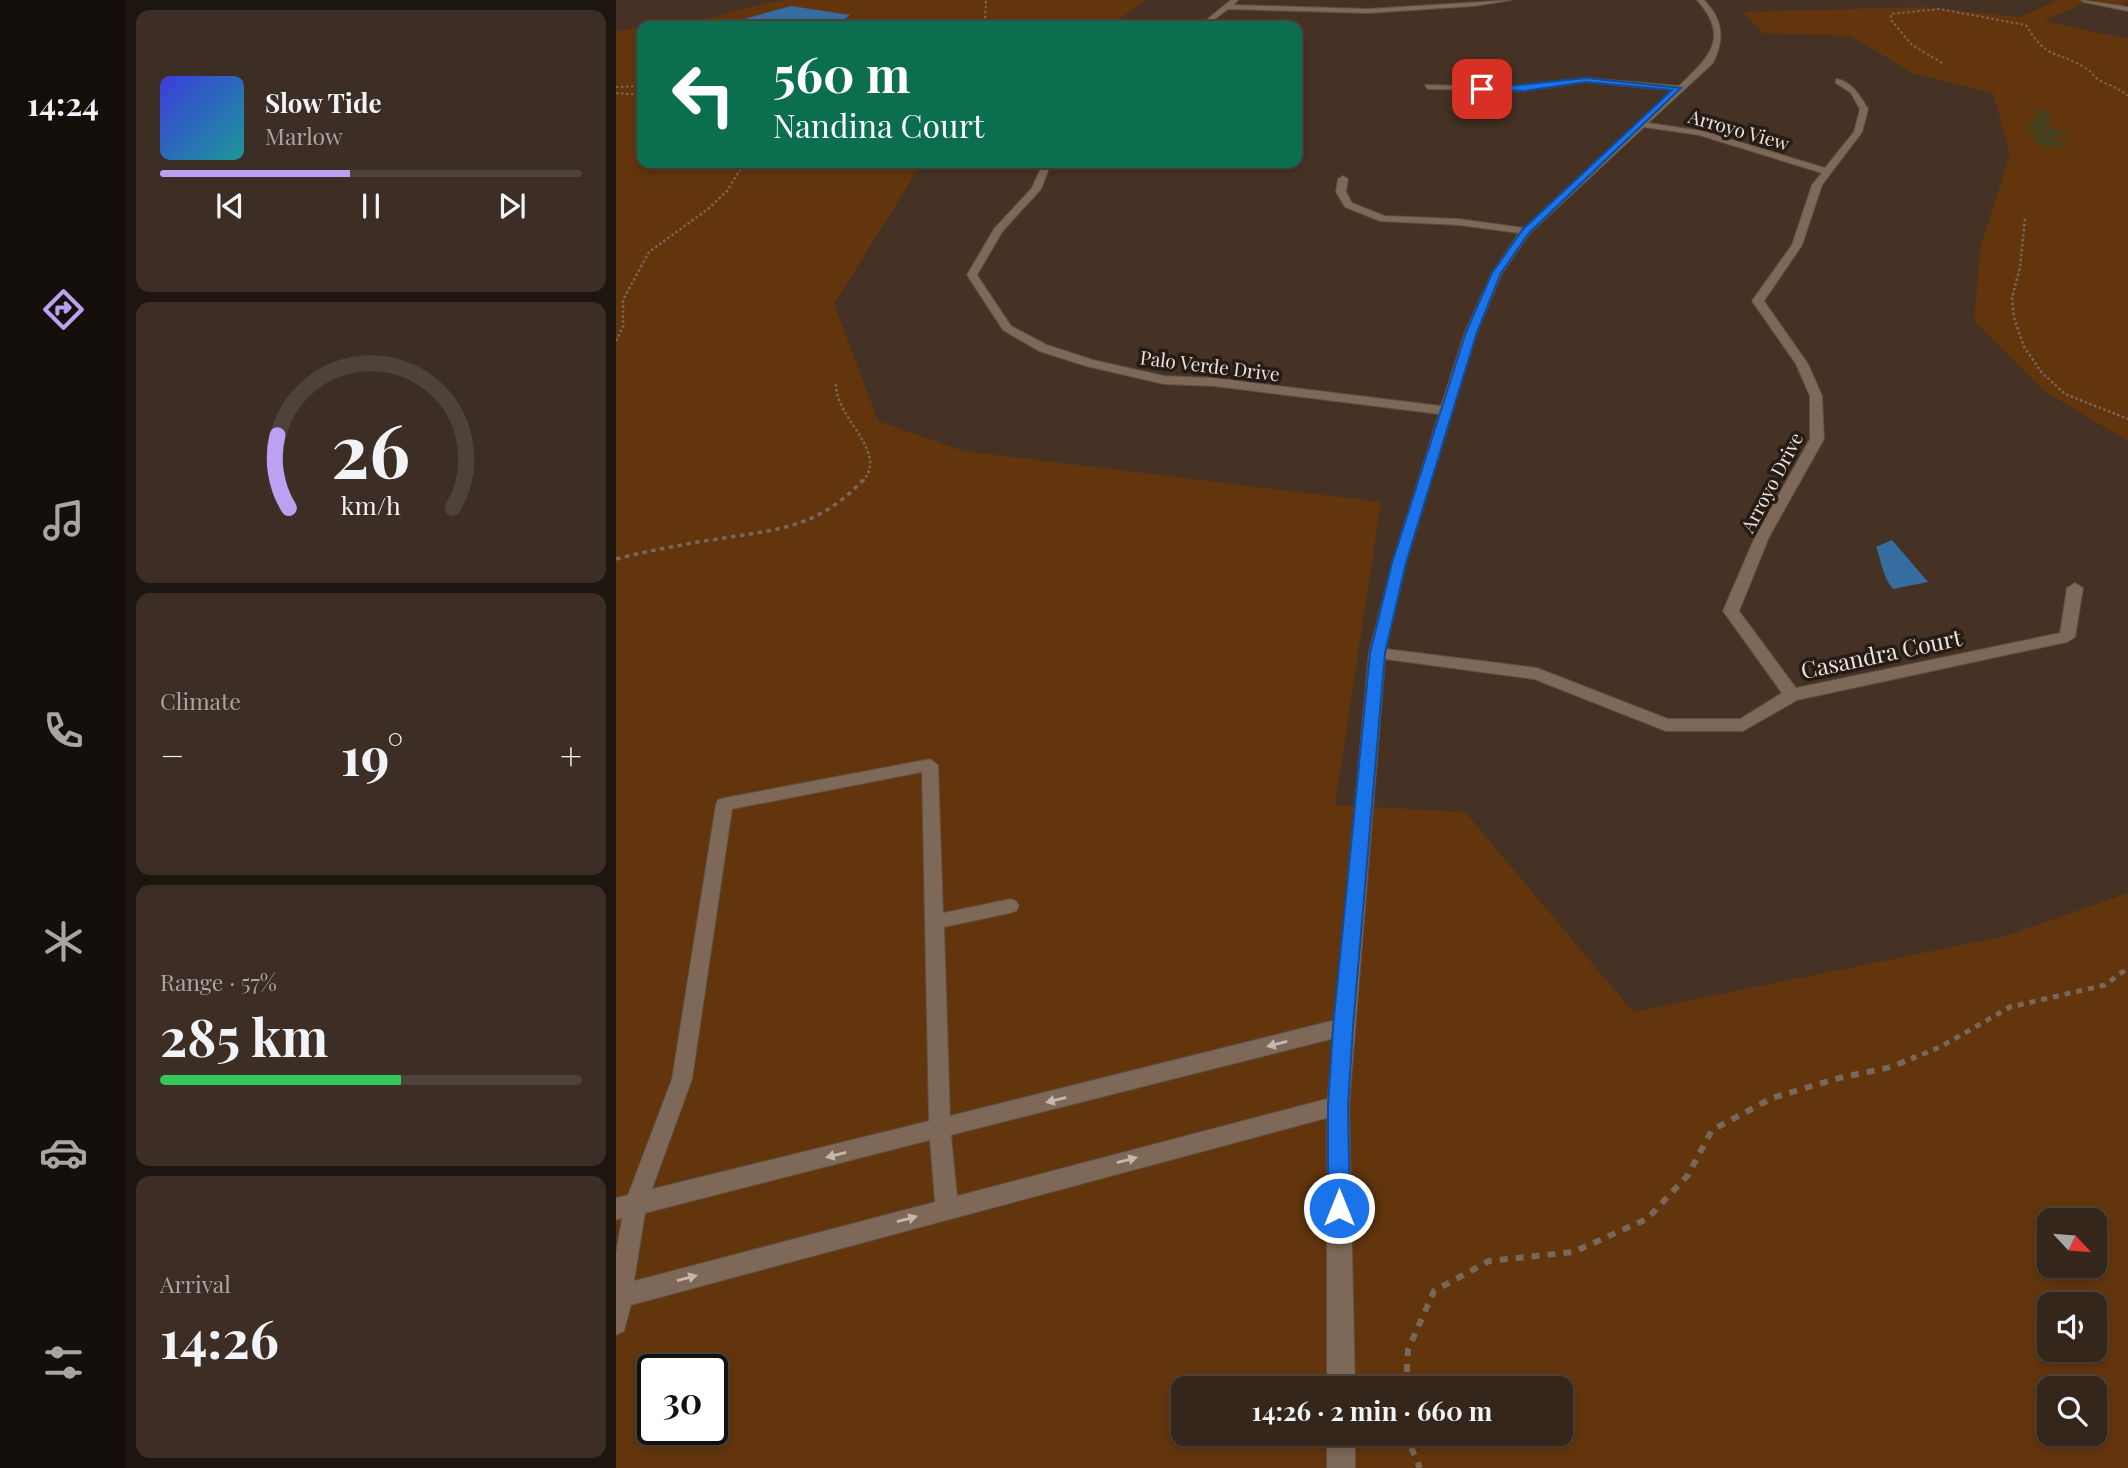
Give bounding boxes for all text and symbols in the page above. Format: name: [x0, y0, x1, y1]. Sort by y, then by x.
text: 560 m: [773, 40, 910, 105]
icon: left: [658, 49, 749, 140]
pin: [1452, 59, 1512, 119]
icon: arrive: [1463, 70, 1501, 108]
text: 14:24: [27, 81, 99, 124]
text: Slow Tide: [265, 85, 382, 120]
street label: Arroyo View: [1685, 102, 1793, 156]
text: Nandina Court: [773, 103, 984, 146]
text: Marlow: [265, 120, 343, 151]
icon: previous: [211, 187, 249, 225]
icon: pause: [352, 187, 390, 225]
icon: next: [493, 187, 531, 225]
icon: directions: [39, 285, 88, 334]
street label: Palo Verde Drive: [1139, 344, 1281, 386]
text: 26: [332, 400, 410, 497]
street label: Arroyo Drive: [1733, 427, 1808, 537]
text: km/h: [341, 488, 401, 521]
icon: music: [39, 496, 88, 545]
street label: Casandra Court: [1798, 621, 1965, 685]
text: Climate: [160, 685, 241, 716]
icon: phone: [39, 706, 88, 755]
text: 19°: [341, 720, 404, 789]
text: −: [160, 729, 185, 780]
text: +: [560, 729, 582, 780]
icon: climate: [39, 917, 88, 966]
text: Range · 57%: [160, 966, 277, 997]
text: 285 km: [160, 1001, 328, 1070]
one-way arrow: [1266, 1039, 1288, 1050]
one-way arrow: [1045, 1095, 1067, 1106]
icon: car: [39, 1128, 88, 1177]
one-way arrow: [825, 1150, 847, 1161]
one-way arrow: [1116, 1154, 1138, 1165]
position arrow: [1302, 1171, 1376, 1245]
north arrow: [2037, 1208, 2107, 1278]
map controls: [2037, 1208, 2107, 1446]
one-way arrow: [896, 1213, 918, 1224]
text: Arrival: [160, 1268, 231, 1299]
one-way arrow: [677, 1272, 698, 1282]
button: sound: [2037, 1292, 2107, 1362]
text: 14:26: [160, 1303, 279, 1372]
icon: filters: [39, 1338, 88, 1387]
speed limit sign: 30: [637, 1354, 728, 1445]
button: search: [2037, 1376, 2107, 1446]
text: 14:26 · 2 min · 660 m: [1252, 1393, 1492, 1428]

